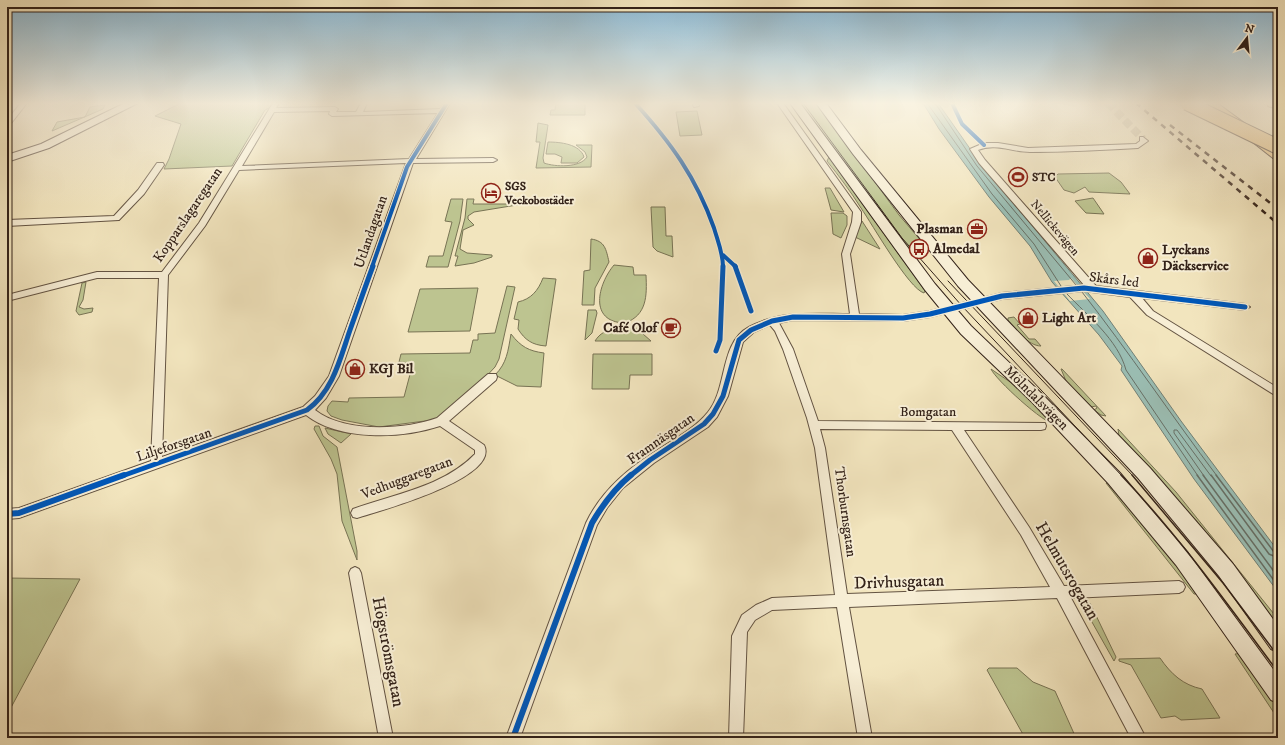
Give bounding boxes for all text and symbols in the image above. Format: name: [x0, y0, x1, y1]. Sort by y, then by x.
north arrow: [1227, 18, 1267, 58]
text: N: [1243, 21, 1256, 37]
street label: Kopparslagaregatan: [150, 163, 227, 266]
sports icon: STC: [1007, 166, 1029, 188]
place label: STC: [1032, 170, 1055, 185]
place label: SGS Veckobostäder: [504, 179, 574, 208]
hotel icon: SGS Veckobostäder: [480, 182, 502, 204]
street label: Utlandagatan: [350, 193, 392, 271]
street label: Nellickevägen: [1027, 197, 1083, 260]
office icon: Plasman: [966, 218, 988, 240]
place label: Plasman: [916, 220, 964, 238]
bus stop icon: Almedal: [908, 238, 930, 260]
place label: Almedal: [932, 240, 980, 258]
place label: Lyckans Däckservice: [1162, 241, 1229, 275]
shop icon: Lyckans Däckservice: [1137, 247, 1159, 269]
street label: Skårs led: [1088, 268, 1140, 292]
shop icon: Light Art: [1017, 307, 1039, 329]
place label: Light Art: [1042, 309, 1096, 327]
cafe icon: Café Olof: [660, 317, 682, 339]
place label: Café Olof: [603, 319, 660, 337]
shop icon: KGJ Bil: [344, 358, 366, 380]
place label: KGJ Bil: [369, 360, 414, 378]
street label: Mölndalsvägen: [1000, 362, 1073, 435]
street label: Bomgatan: [900, 403, 957, 421]
street label: Framnäsgatan: [624, 409, 699, 469]
street label: Liljeforsgatan: [134, 423, 215, 466]
street label: Vedhuggaregatan: [358, 452, 456, 504]
street label: Thorburnsgatan: [830, 466, 860, 559]
street label: Helmutsrogatan: [1030, 518, 1104, 624]
street label: Drivhusgatan: [853, 569, 945, 595]
street label: Högströmsgatan: [367, 595, 409, 709]

